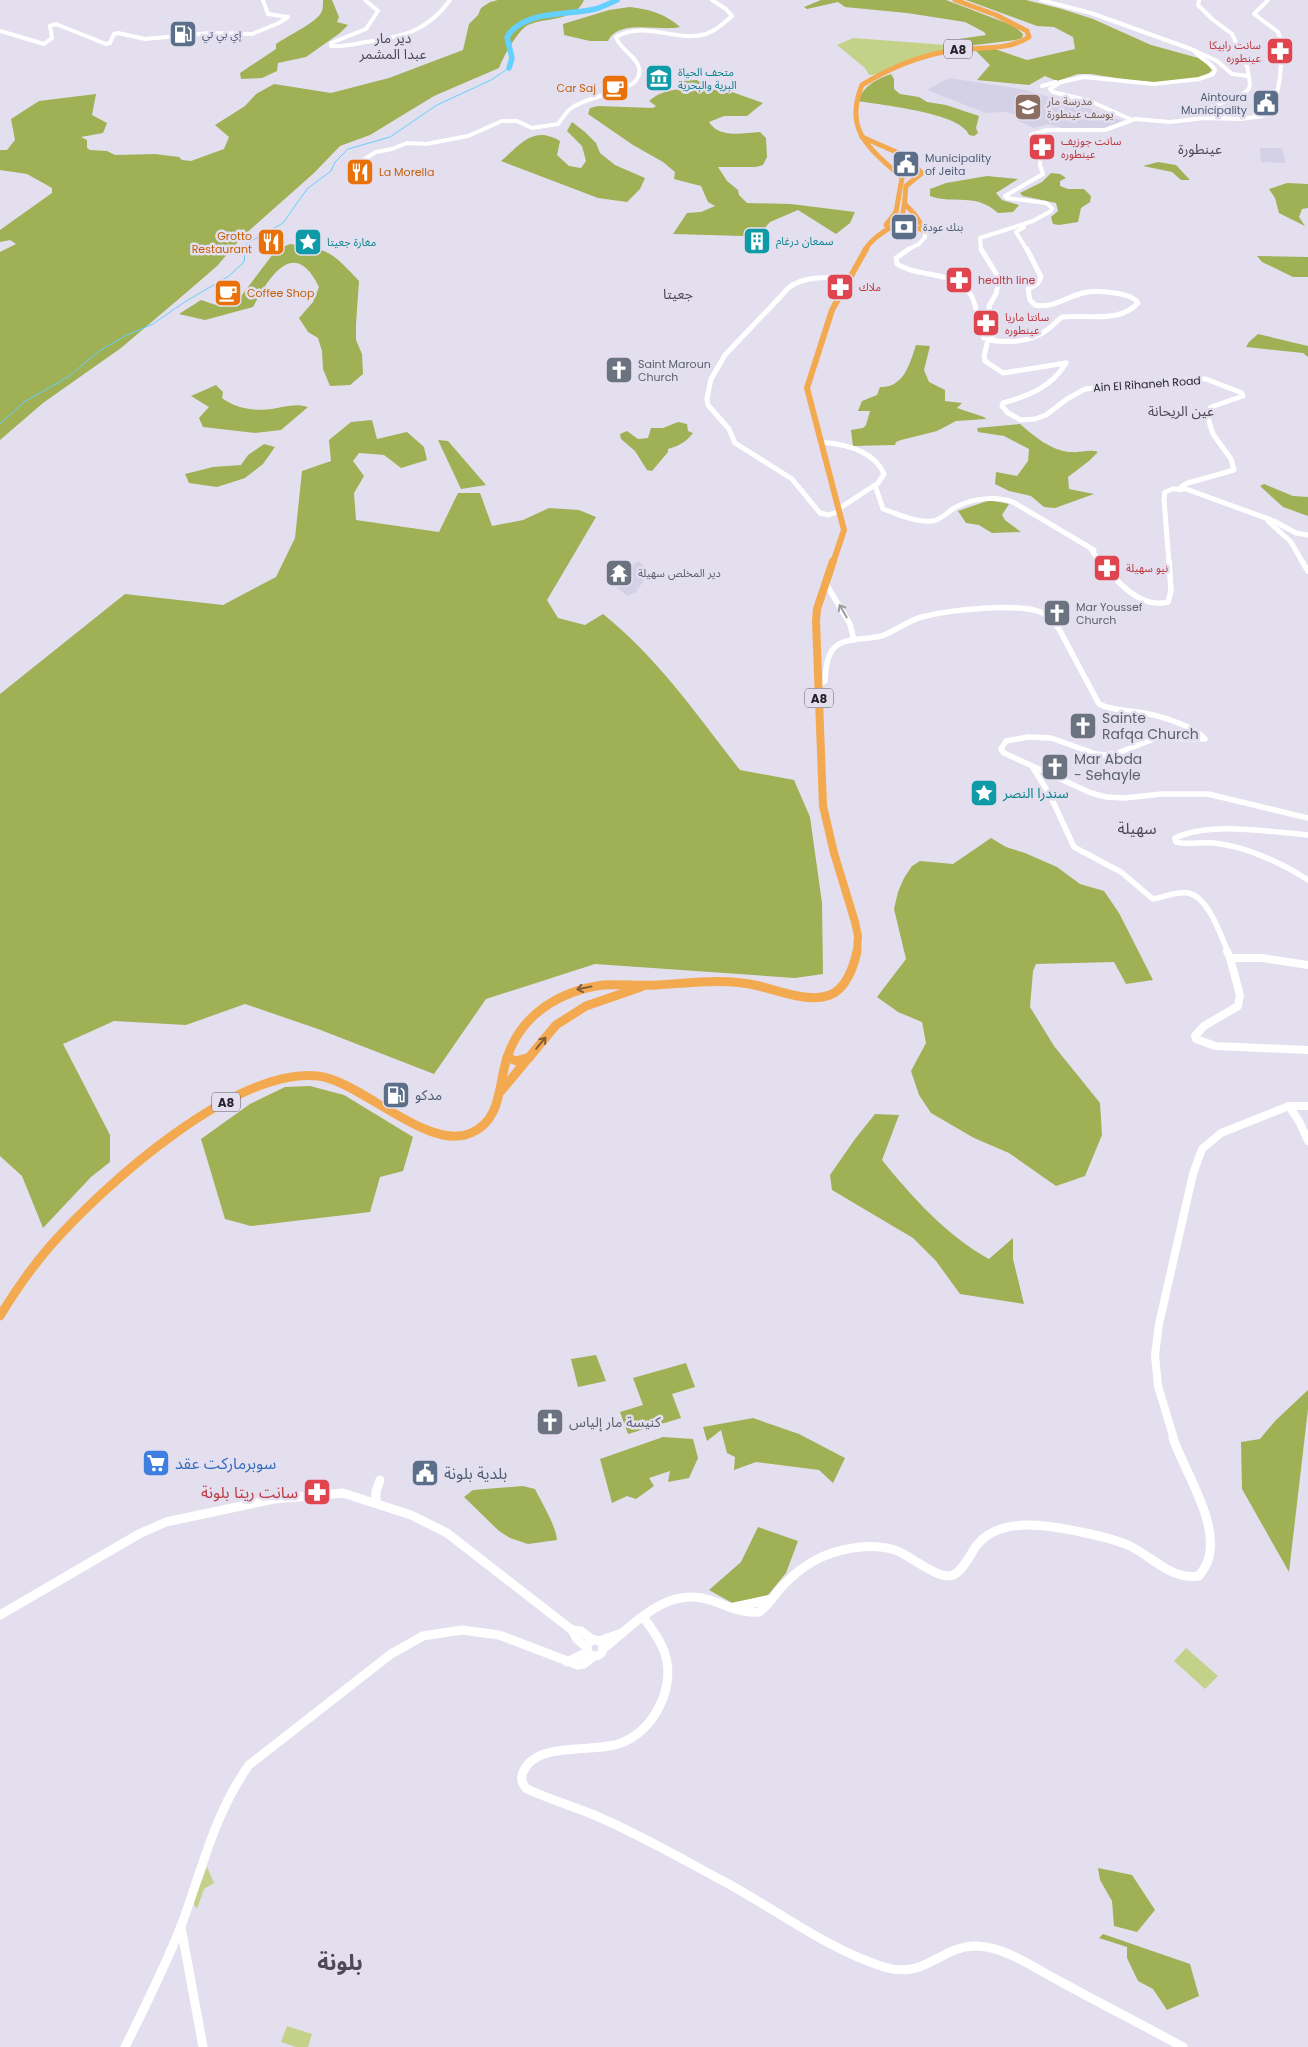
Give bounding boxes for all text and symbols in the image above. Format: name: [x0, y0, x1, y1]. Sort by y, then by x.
fuel station icon: إي بي تي: [168, 19, 198, 49]
place label: إي بي تي: [202, 26, 242, 44]
district label: دير مار عبدا المشمر: [359, 28, 426, 64]
pharmacy icon: سانت رابيكا عينطوره: [1265, 36, 1295, 66]
place label: سانت رابيكا عينطوره: [1209, 37, 1261, 66]
road number: A8: [944, 40, 972, 59]
museum icon: متحف الحياة البرية والبحرية: [644, 63, 674, 93]
place label: متحف الحياة البرية والبحرية: [678, 64, 737, 93]
cafe icon: Car Saj: [600, 73, 630, 103]
place label: Car Saj: [556, 80, 596, 96]
public building icon: Aintoura Municipality: [1251, 88, 1281, 118]
place label: Aintoura Municipality: [1181, 89, 1248, 118]
school or university icon: مدرسة مار يوسف عينطورة: [1013, 92, 1043, 122]
place label: مدرسة مار يوسف عينطورة: [1046, 93, 1114, 122]
pharmacy icon: سانت جوزيف عينطوره: [1027, 132, 1057, 162]
place label: سانت جوزيف عينطوره: [1061, 133, 1122, 162]
district label: عينطورة: [1178, 139, 1222, 159]
public building icon: Municipality of Jeita: [891, 149, 921, 179]
place label: Municipality of Jeita: [925, 150, 992, 179]
restaurant icon: La Morella: [345, 157, 375, 187]
place label: La Morella: [379, 164, 434, 180]
bank icon: بنك عودة: [889, 212, 919, 242]
place label: بنك عودة: [923, 219, 963, 235]
building icon: سمعان درغام: [742, 226, 772, 256]
restaurant icon: Grotto Restaurant: [256, 227, 286, 257]
place icon: مغارة جعيتا: [293, 227, 323, 257]
place label: Grotto Restaurant: [192, 228, 252, 257]
place label: سمعان درغام: [776, 233, 834, 249]
place label: مغارة جعيتا: [327, 234, 377, 250]
pharmacy icon: health line: [944, 265, 974, 295]
pharmacy icon: ملاك: [825, 272, 855, 302]
place label: health line: [978, 272, 1035, 288]
cafe icon: Coffee Shop: [213, 278, 243, 308]
place label: ملاك: [859, 279, 881, 295]
district label: جعيتا: [663, 284, 693, 304]
place label: Coffee Shop: [247, 285, 314, 301]
pharmacy icon: سانتا ماريا عينطوره: [971, 308, 1001, 338]
place label: سانتا ماريا عينطوره: [1005, 309, 1050, 338]
church icon: Saint Maroun Church: [604, 355, 634, 385]
place label: Saint Maroun Church: [638, 356, 711, 385]
street label: Ain El Rihaneh Road: [1093, 372, 1201, 396]
district label: عين الريحانة: [1148, 401, 1214, 421]
pharmacy icon: نيو سهيلة: [1092, 553, 1122, 583]
temple icon: دير المخلص سهيلة: [604, 558, 634, 588]
place label: نيو سهيلة: [1126, 560, 1168, 576]
place label: دير المخلص سهيلة: [638, 565, 721, 581]
church icon: Mar Youssef Church: [1042, 598, 1072, 628]
place label: Mar Youssef Church: [1076, 599, 1143, 628]
one-way arrow: [838, 603, 848, 618]
road number: A8: [805, 688, 833, 708]
place label: Sainte Rafqa Church: [1102, 708, 1199, 744]
church icon: Sainte Rafqa Church: [1068, 711, 1098, 741]
place label: Mar Abda - Sehayle: [1074, 749, 1142, 785]
church icon: Mar Abda - Sehayle: [1040, 752, 1070, 782]
place icon: سندرا النصر: [969, 778, 999, 808]
place label: سندرا النصر: [1002, 783, 1069, 803]
district label: سهيلة: [1117, 817, 1157, 840]
one-way arrow: [577, 984, 593, 993]
one-way arrow: [535, 1037, 546, 1050]
fuel station icon: مدكو: [381, 1080, 411, 1110]
place label: مدكو: [415, 1085, 442, 1105]
road number: A8: [212, 1092, 240, 1112]
church icon: كنيسة مار إلياس: [535, 1407, 565, 1437]
place label: كنيسة مار إلياس: [569, 1412, 661, 1432]
supermarket icon: سوبرماركت عقد: [141, 1448, 171, 1478]
place label: سوبرماركت عقد: [175, 1452, 276, 1475]
public building icon: بلدية بلونة: [410, 1458, 440, 1488]
place label: بلدية بلونة: [444, 1462, 507, 1485]
pharmacy icon: سانت ريتا بلونة: [302, 1477, 332, 1507]
place label: سانت ريتا بلونة: [201, 1481, 298, 1504]
district label: بلونة: [317, 1947, 363, 1978]

